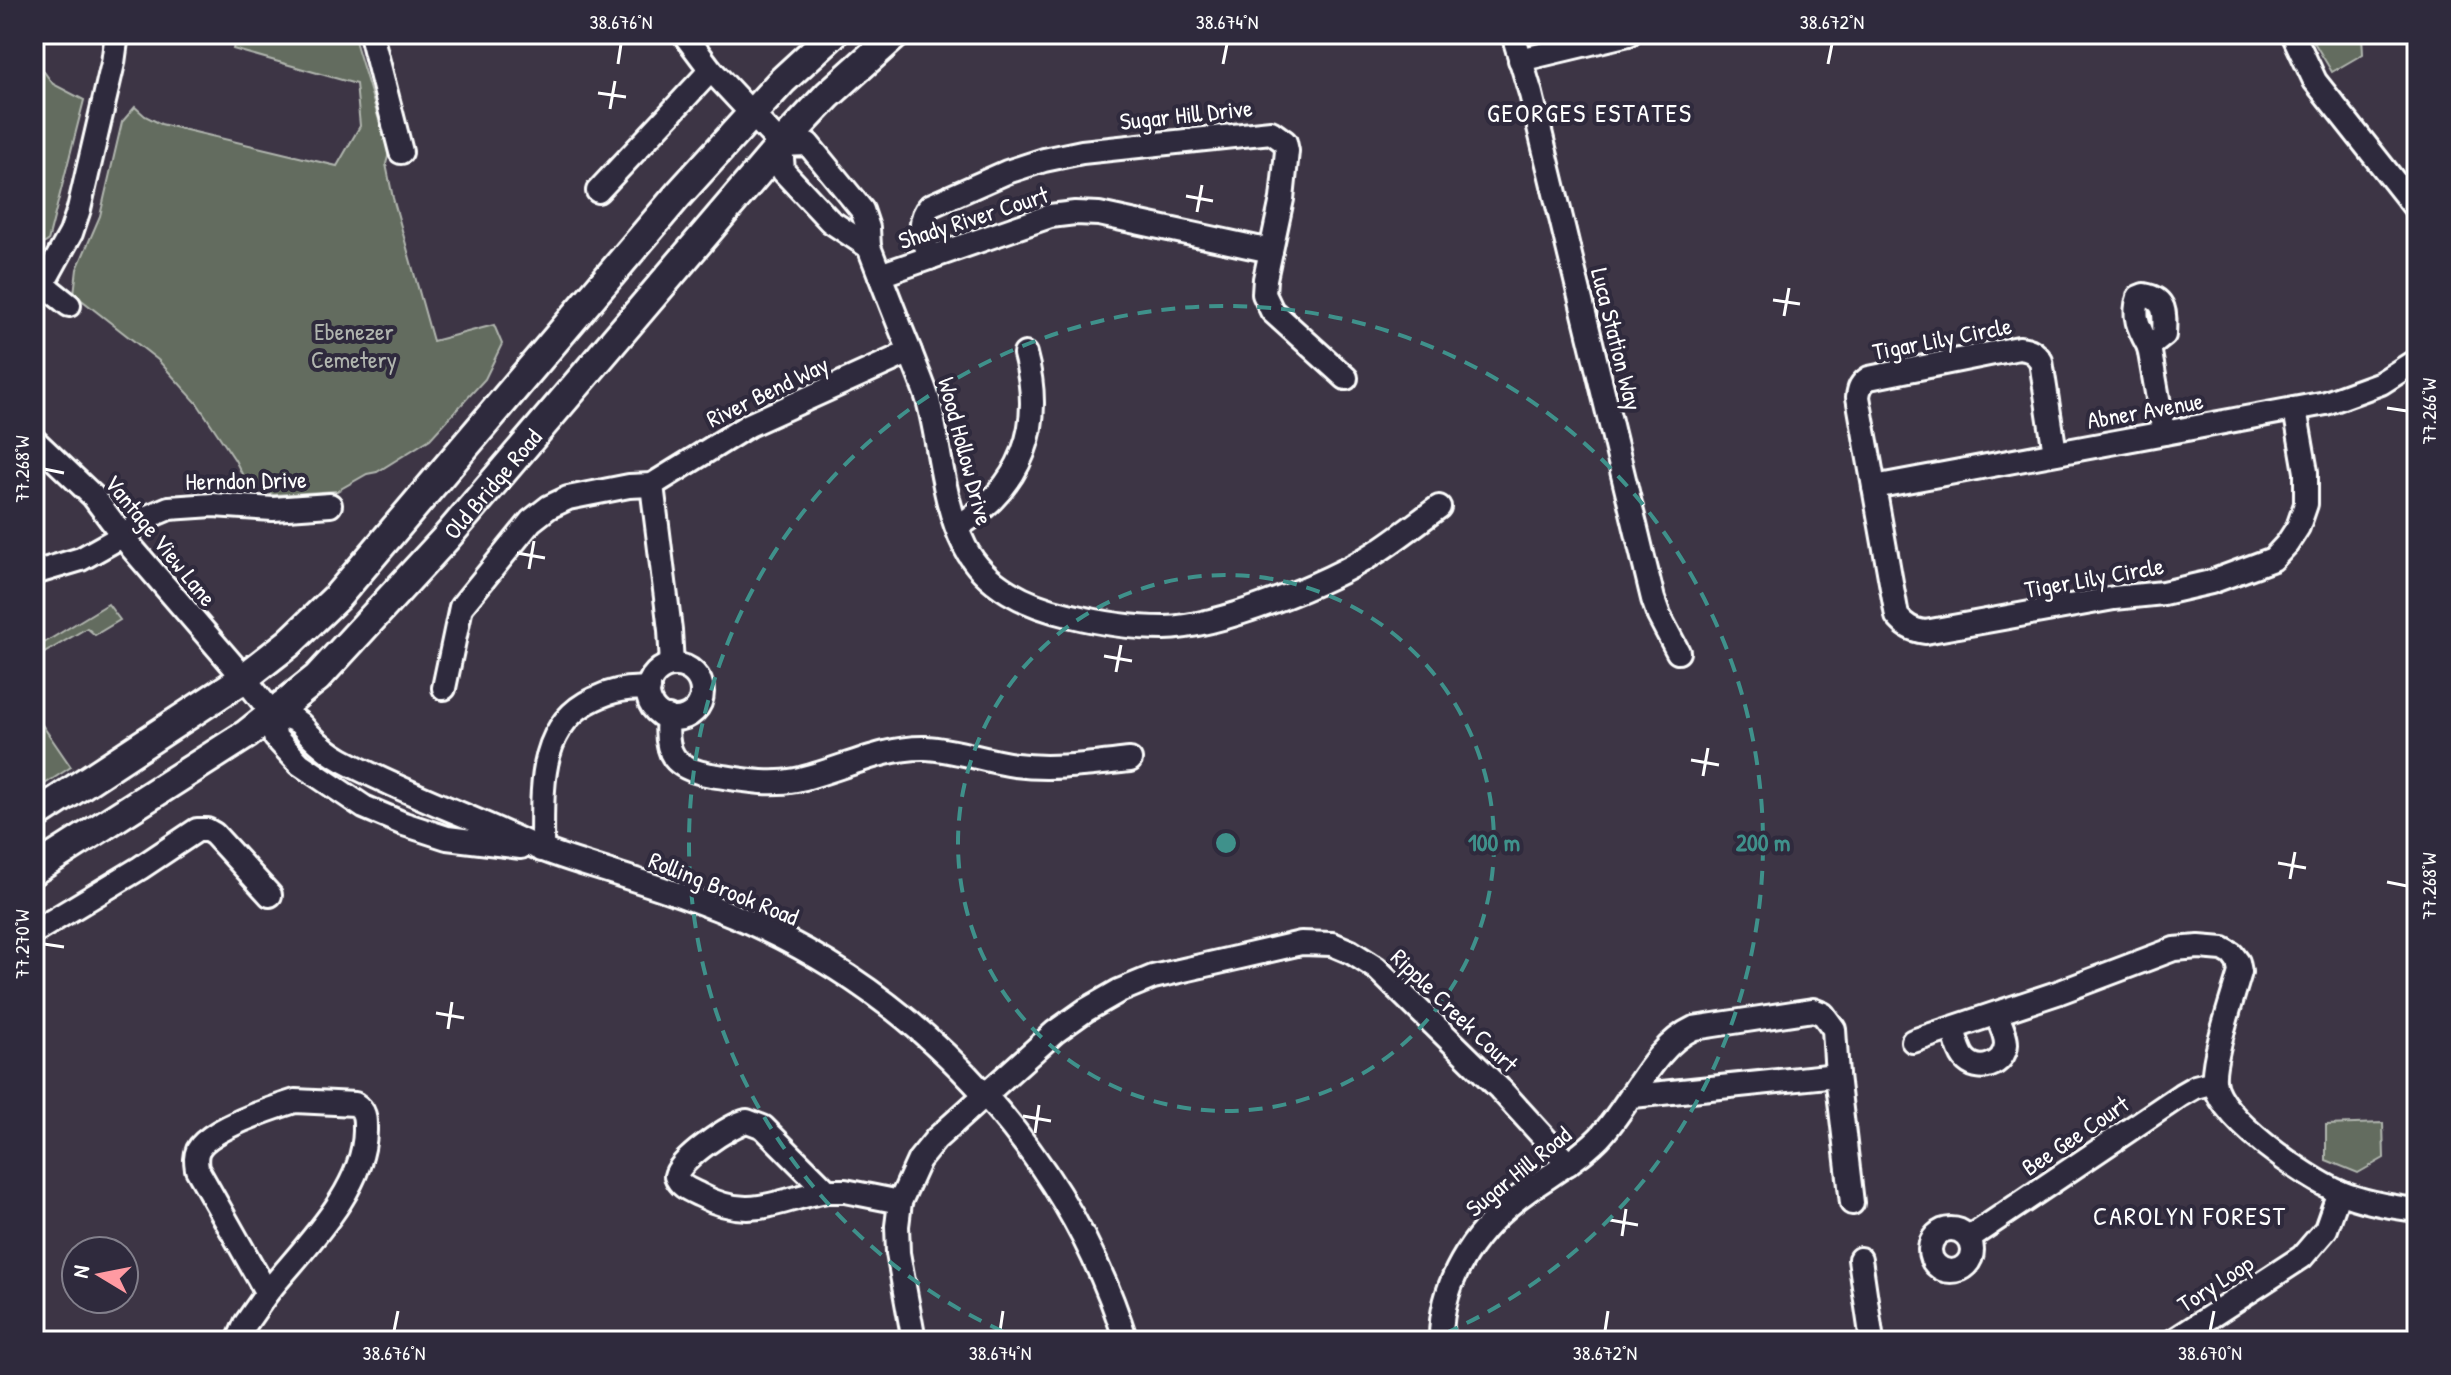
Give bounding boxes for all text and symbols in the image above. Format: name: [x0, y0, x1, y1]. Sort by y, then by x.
text: 38.676°N: [589, 8, 653, 35]
text: 38.674°N: [1196, 8, 1258, 35]
text: 38.672°N: [1800, 8, 1864, 35]
street label: Sugar Hill Drive: [1118, 91, 1254, 137]
district label: GEORGES ESTATES: [1487, 95, 1693, 130]
street label: Shady River Court: [894, 178, 1053, 256]
street label: Luca Station Way: [1584, 265, 1650, 413]
street label: Tigar Lily Circle: [1870, 309, 2015, 367]
park label: Ebenezer Cemetery: [311, 315, 397, 375]
street label: River Bend Way: [701, 348, 833, 434]
street label: Wood Hollow Drive: [931, 374, 1001, 529]
text: 77.266°W: [2415, 377, 2442, 444]
street label: Abner Avenue: [2084, 384, 2206, 436]
street label: Old Bridge Road: [436, 422, 549, 546]
text: 77.268°W: [8, 435, 35, 503]
street label: Herndon Drive: [185, 463, 307, 497]
street label: Vantage View Lane: [98, 467, 224, 613]
street label: Tiger Lily Circle: [2022, 549, 2167, 605]
text: 100 m: [1468, 826, 1520, 858]
text: 200 m: [1736, 826, 1790, 858]
centre of rings: [1212, 829, 1240, 857]
street label: Rolling Brook Road: [644, 843, 804, 933]
text: 77.268°W: [2415, 852, 2442, 920]
text: 77.270°W: [8, 909, 35, 979]
street label: Ripple Creek Court: [1384, 941, 1526, 1079]
street label: Bee Gee Court: [2015, 1087, 2135, 1183]
street label: Sugar Hill Road: [1458, 1119, 1578, 1223]
district label: CAROLYN FOREST: [2093, 1198, 2287, 1233]
north arrow: [60, 1235, 140, 1315]
street label: Tory Loop: [2171, 1247, 2259, 1319]
text: N: [65, 1263, 96, 1280]
text: 38.676°N: [362, 1339, 426, 1366]
text: 38.674°N: [969, 1339, 1031, 1366]
text: 38.672°N: [1573, 1339, 1637, 1366]
text: 38.670°N: [2178, 1339, 2242, 1366]

